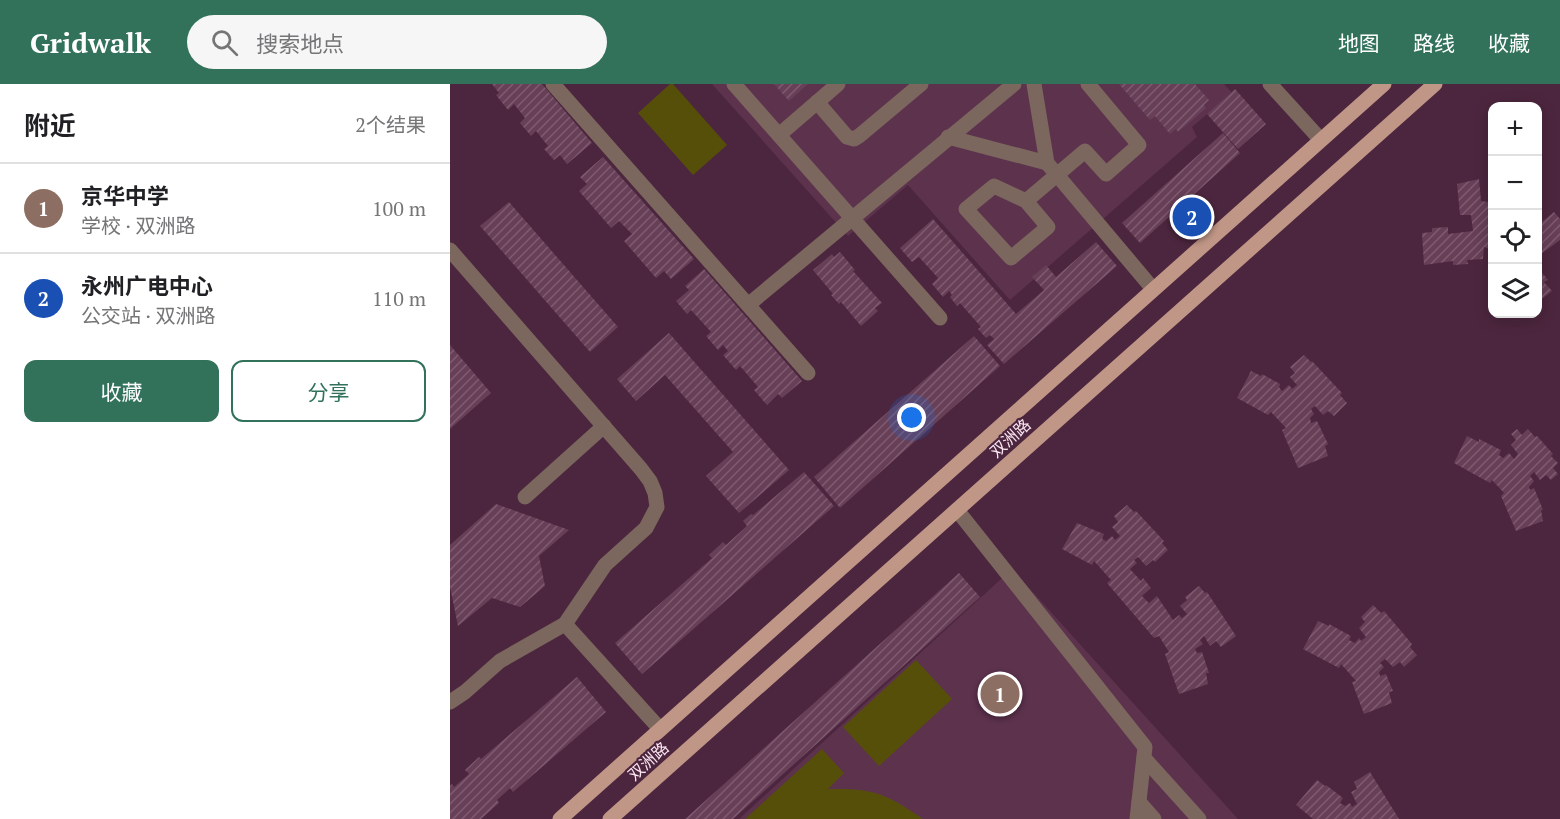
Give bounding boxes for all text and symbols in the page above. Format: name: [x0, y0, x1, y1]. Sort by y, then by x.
search box: [187, 15, 607, 69]
text: Gridwalk: [30, 24, 151, 61]
icon: search: [208, 26, 241, 59]
text: 搜索地点: [256, 29, 344, 58]
text: 地图: [1338, 29, 1380, 57]
text: 路线: [1413, 29, 1455, 57]
text: 收藏: [1488, 29, 1530, 57]
map controls: [1488, 102, 1542, 318]
button: +: [1488, 102, 1542, 156]
text: 附近: [24, 108, 76, 142]
text: 2个结果: [355, 111, 426, 138]
button: −: [1488, 156, 1542, 210]
text: 京华中学: [81, 181, 169, 210]
pin: 2: [1172, 194, 1212, 240]
text: 1: [38, 195, 49, 222]
text: 100 m: [372, 195, 426, 222]
button: locate: [1488, 210, 1542, 264]
text: 学校 · 双洲路: [81, 212, 196, 239]
button: layers: [1488, 264, 1542, 318]
text: 永州广电中心: [81, 271, 213, 300]
text: 2: [38, 285, 49, 312]
text: 110 m: [372, 285, 426, 312]
text: 公交站 · 双洲路: [81, 302, 216, 329]
button: 收藏: [24, 360, 219, 422]
button: 分享: [231, 360, 426, 422]
your location: [897, 403, 926, 432]
street label: 双洲路: [985, 414, 1035, 462]
pin: 1: [980, 672, 1020, 716]
street label: 双洲路: [623, 737, 673, 785]

